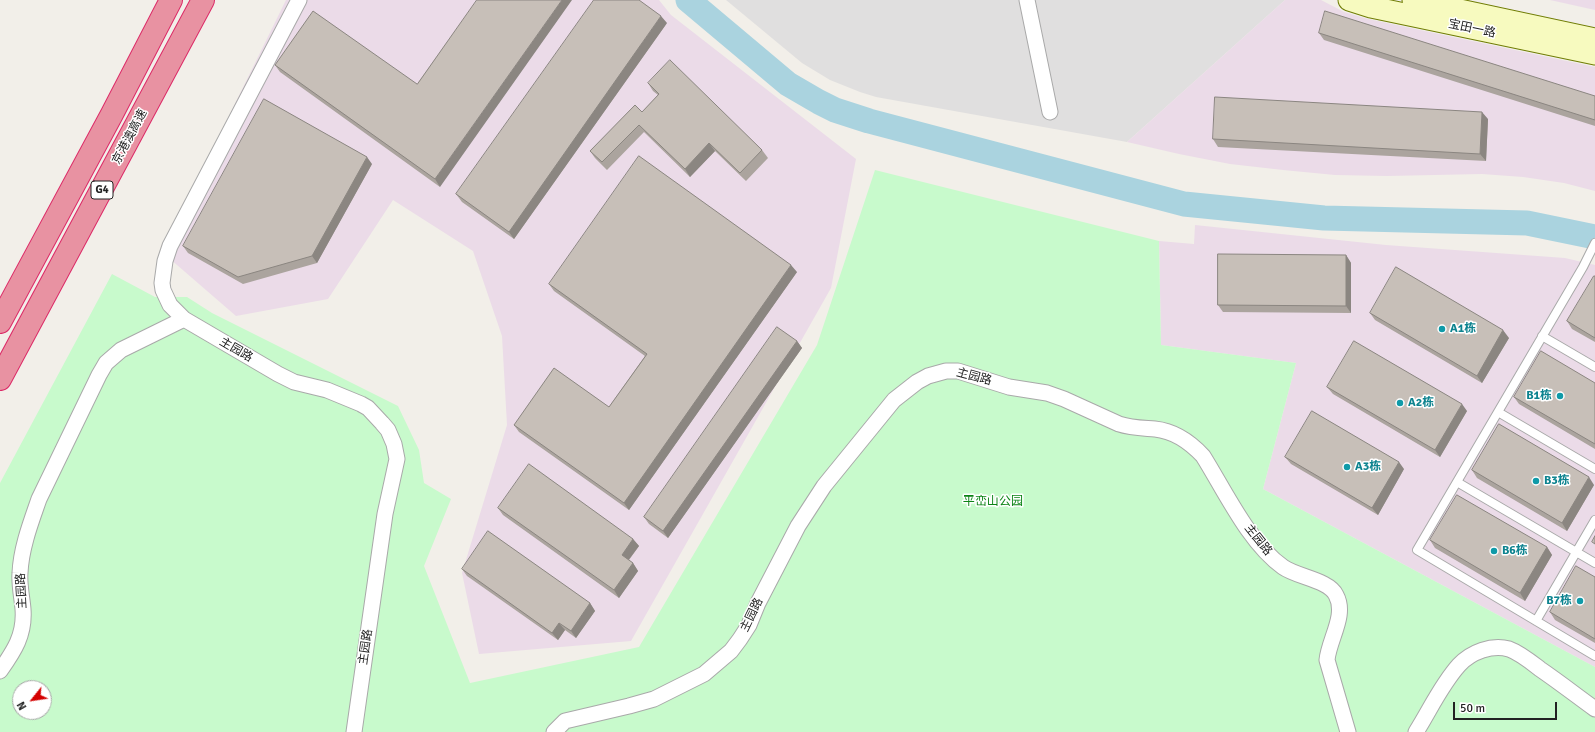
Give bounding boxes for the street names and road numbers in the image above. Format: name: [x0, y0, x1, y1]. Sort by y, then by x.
street label: 宝田一路: [1447, 17, 1497, 41]
street label: 京港澳高速: [110, 107, 150, 167]
road number: G4: [91, 181, 113, 199]
street label: 主园路: [217, 335, 255, 365]
street label: 主园路: [955, 365, 993, 389]
street label: 主园路: [1241, 521, 1275, 559]
street label: 主园路: [14, 573, 30, 609]
street label: 主园路: [738, 596, 766, 634]
street label: 主园路: [356, 628, 376, 666]

